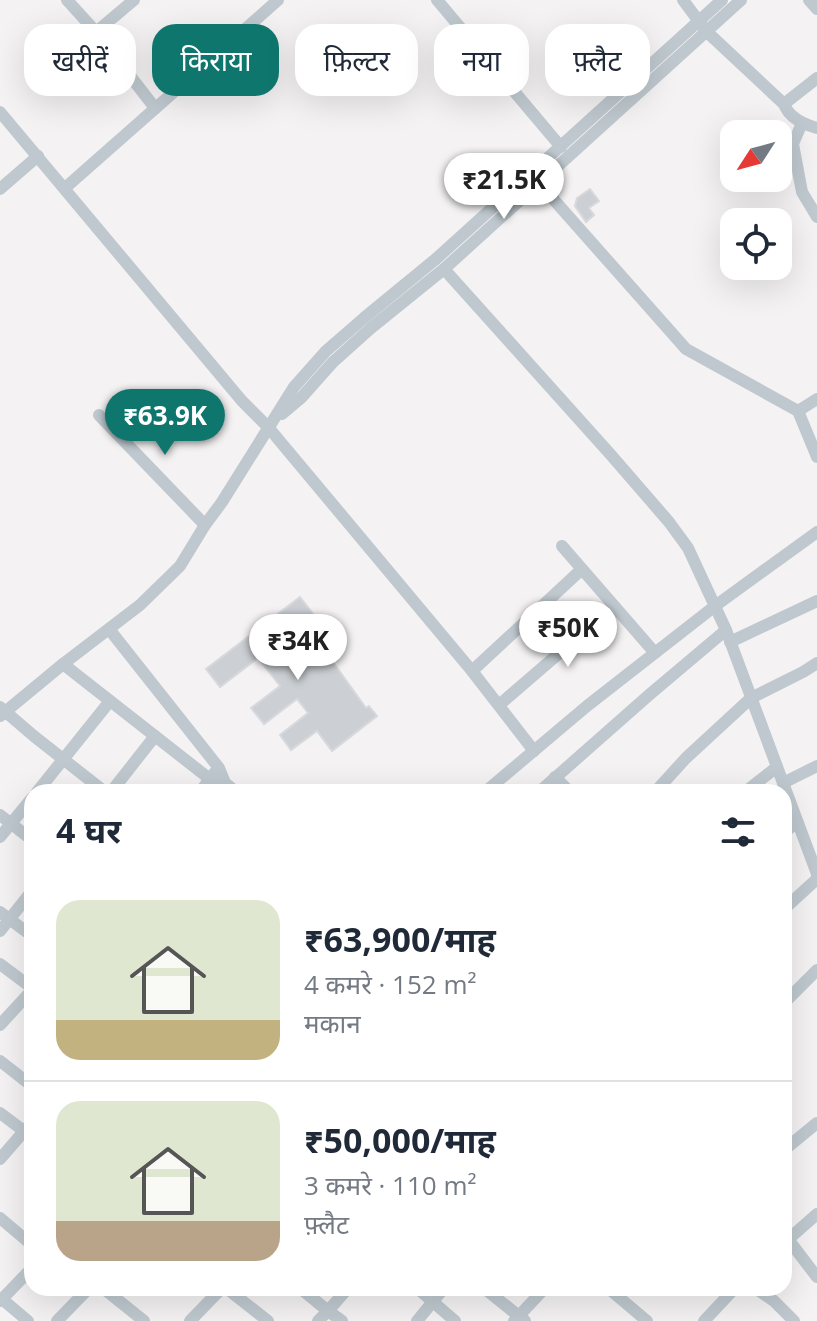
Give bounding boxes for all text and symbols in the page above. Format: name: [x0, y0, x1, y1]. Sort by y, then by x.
chip: खरीदें: [24, 24, 136, 96]
chip: किराया: [152, 24, 279, 96]
chip: फ़िल्टर: [295, 24, 418, 96]
chip: नया: [434, 24, 529, 96]
chip: फ़्लैट: [545, 24, 650, 96]
north arrow: [720, 120, 792, 192]
map controls: [720, 120, 792, 280]
pin: ₹21.5K: [439, 153, 569, 221]
text: ₹21.5K: [462, 161, 546, 197]
button: locate: [720, 208, 792, 280]
pin: ₹63.9K: [100, 389, 230, 457]
text: ₹63.9K: [123, 397, 207, 433]
pin: ₹50K: [521, 601, 615, 669]
text: ₹50K: [537, 609, 599, 645]
pin: ₹34K: [251, 614, 345, 682]
text: ₹34K: [267, 622, 329, 658]
text: 4 घर: [56, 807, 121, 853]
icon: filters: [716, 810, 760, 854]
text: ₹63,900/माह: [304, 916, 496, 962]
icon: home: [120, 932, 216, 1028]
text: 4 कमरे · 152 m²: [304, 966, 477, 1002]
text: मकान: [304, 1005, 361, 1041]
text: ₹50,000/माह: [304, 1117, 496, 1163]
icon: home: [120, 1133, 216, 1229]
text: 3 कमरे · 110 m²: [304, 1167, 477, 1203]
text: फ़्लैट: [304, 1206, 349, 1242]

